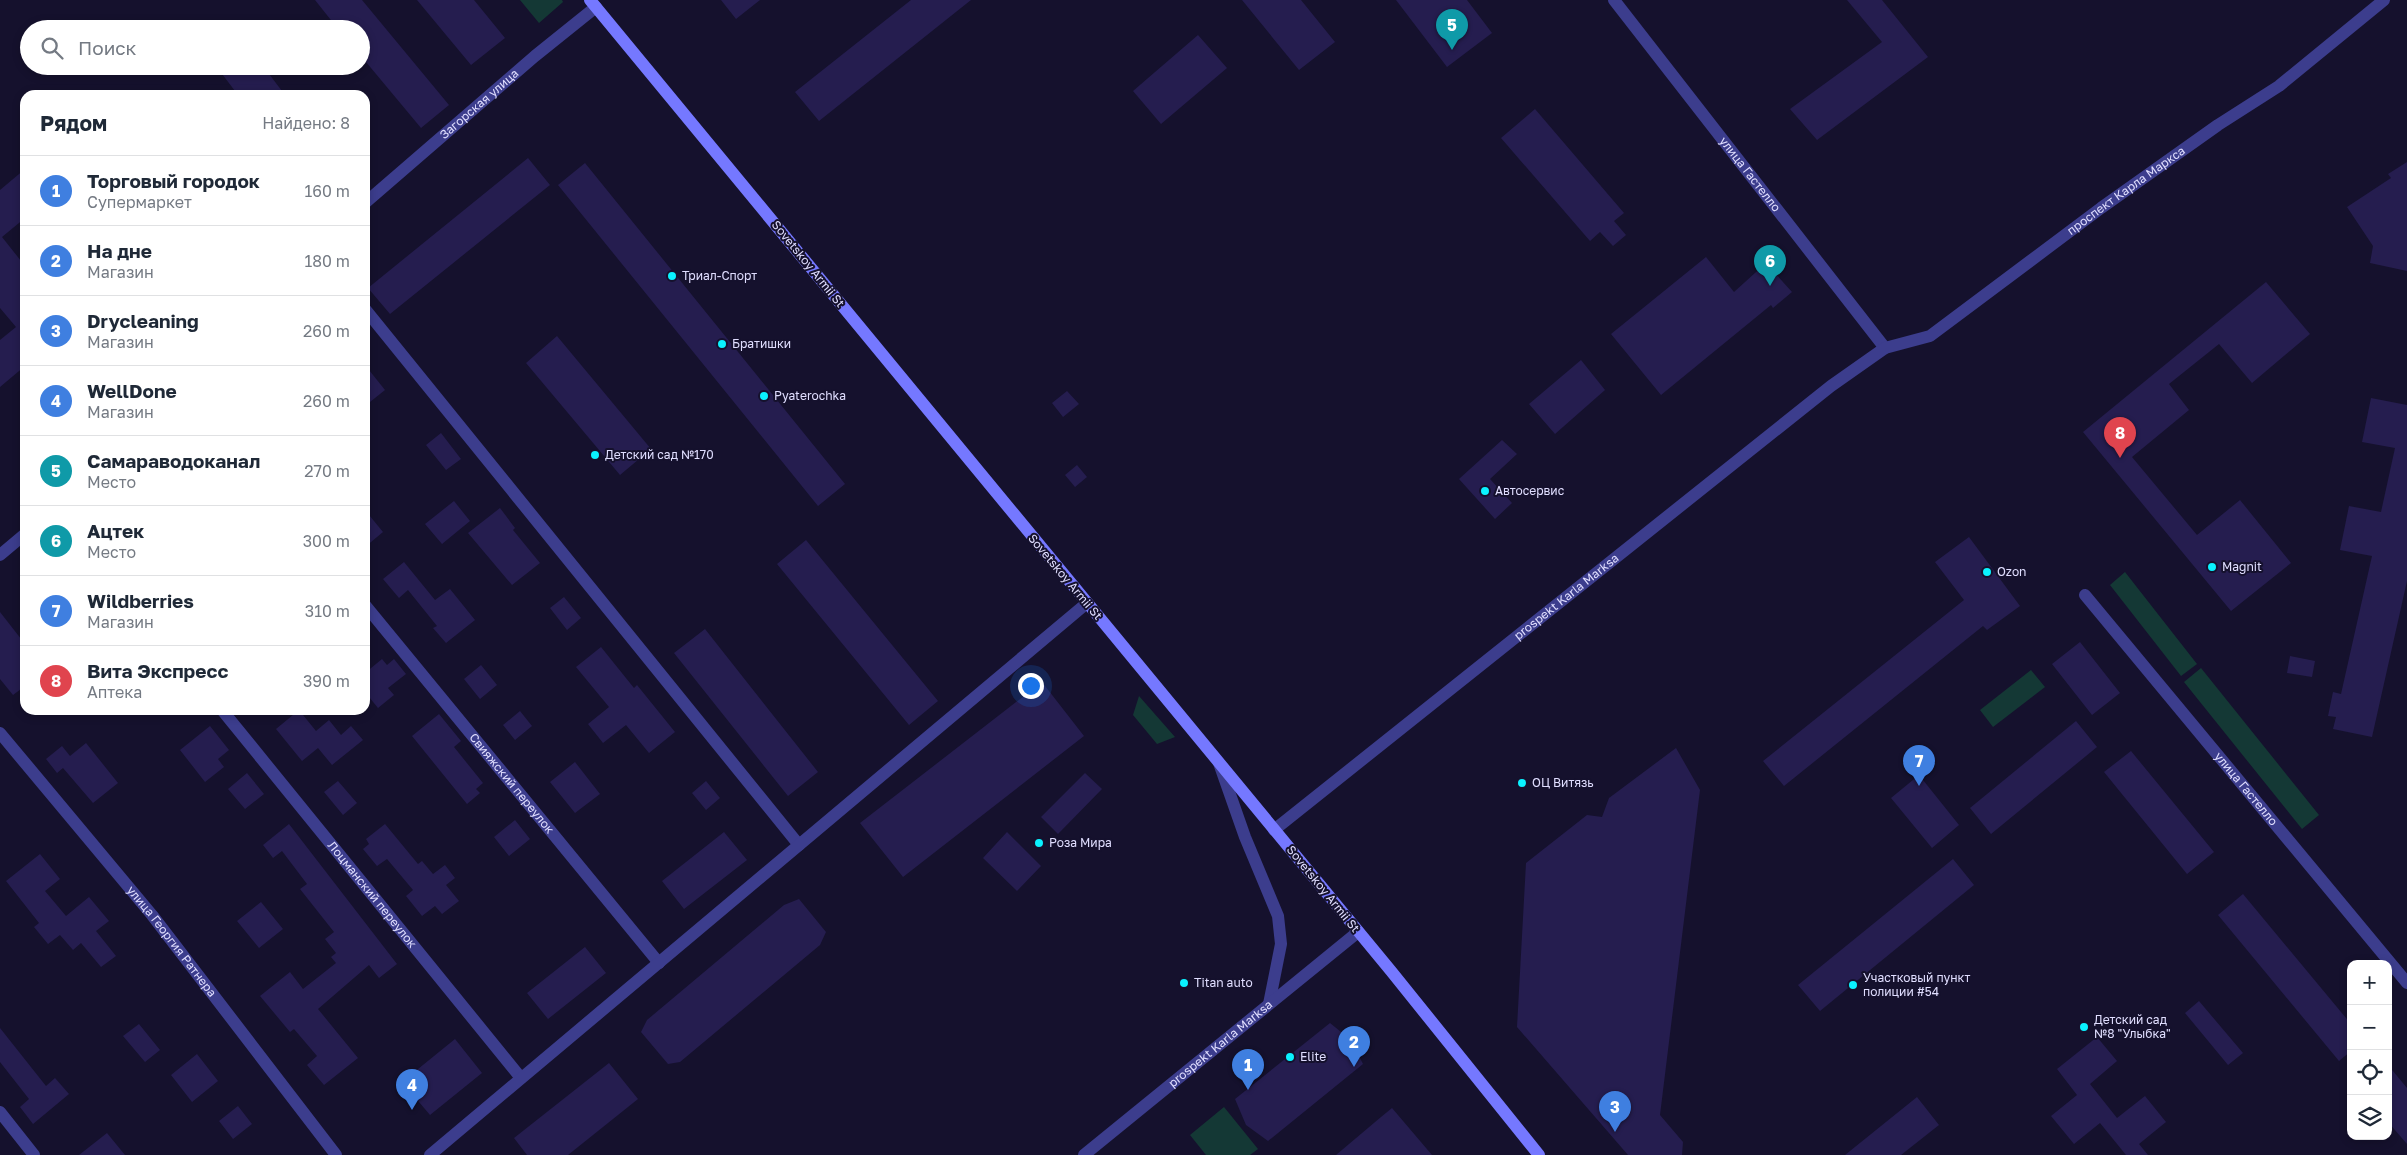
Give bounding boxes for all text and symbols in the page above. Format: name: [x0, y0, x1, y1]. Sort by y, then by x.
pin: 5: [1436, 9, 1468, 50]
search box: [20, 20, 370, 75]
icon: search: [38, 34, 66, 62]
text: Поиск: [78, 36, 137, 59]
street label: Загорская улица: [436, 66, 521, 142]
text: Рядом: [40, 110, 107, 136]
text: Найдено: 8: [262, 113, 350, 133]
street label: улица Гастелло: [1716, 134, 1784, 215]
street label: проспект Карла Маркса: [2064, 143, 2188, 238]
text: Торговый городок: [87, 169, 260, 192]
text: 1: [52, 181, 60, 201]
text: 160 m: [304, 181, 350, 201]
text: Супермаркет: [87, 192, 192, 212]
street label: Sovetskoy Armii St: [769, 217, 848, 310]
text: На дне: [87, 239, 152, 262]
pin: 6: [1754, 245, 1786, 286]
text: 2: [51, 251, 61, 271]
text: 180 m: [304, 251, 350, 271]
text: Магазин: [87, 262, 154, 282]
place label: Триал-Спорт: [682, 268, 757, 283]
marker: Триал-Спорт: [666, 270, 678, 282]
text: Drycleaning: [87, 309, 199, 332]
text: 3: [51, 321, 61, 341]
text: 260 m: [303, 321, 350, 341]
text: Магазин: [87, 332, 154, 352]
place label: Братишки: [732, 336, 791, 351]
marker: Братишки: [716, 338, 728, 350]
text: WellDone: [87, 379, 177, 402]
place label: Pyaterochka: [774, 388, 846, 403]
marker: Pyaterochka: [758, 390, 770, 402]
text: 4: [51, 391, 61, 411]
text: 260 m: [303, 391, 350, 411]
text: Магазин: [87, 402, 154, 422]
pin: 8: [2104, 417, 2136, 458]
place label: Детский сад №170: [605, 447, 714, 462]
text: Самараводоканал: [87, 449, 260, 472]
marker: Детский сад №170: [589, 449, 601, 461]
text: 5: [51, 461, 61, 481]
text: 270 m: [304, 461, 350, 481]
text: Место: [87, 472, 136, 492]
place label: Автосервис: [1495, 483, 1565, 498]
marker: Автосервис: [1479, 485, 1491, 497]
text: Ацтек: [87, 519, 144, 542]
text: 6: [51, 531, 61, 551]
text: 300 m: [303, 531, 350, 551]
street label: Sovetskoy Armii St: [1025, 531, 1106, 623]
text: Место: [87, 542, 136, 562]
street label: prospekt Karla Marksa: [1511, 550, 1622, 643]
place label: Magnit: [2222, 559, 2262, 574]
marker: Magnit: [2206, 561, 2218, 573]
place label: Ozon: [1997, 564, 2026, 579]
marker: Ozon: [1981, 566, 1993, 578]
text: Wildberries: [87, 589, 194, 612]
text: 7: [52, 601, 60, 621]
text: 310 m: [305, 601, 350, 621]
text: Магазин: [87, 612, 154, 632]
text: Вита Экспресс: [87, 659, 228, 682]
text: 8: [51, 671, 61, 691]
text: 390 m: [303, 671, 350, 691]
your location: [1018, 673, 1044, 699]
text: Аптека: [87, 682, 142, 702]
street label: Свияжский переулок: [466, 730, 558, 837]
pin: 7: [1903, 745, 1935, 786]
street label: улица Гастелло: [2212, 749, 2281, 828]
place label: ОЦ Витязь: [1532, 775, 1594, 790]
marker: ОЦ Витязь: [1516, 777, 1528, 789]
place label: Роза Мира: [1049, 835, 1112, 850]
marker: Роза Мира: [1033, 837, 1045, 849]
street label: Лоцманский переулок: [325, 838, 420, 951]
street label: Sovetskoy Armii St: [1284, 842, 1363, 935]
street label: улица Георгия Ратнера: [124, 883, 220, 1000]
map controls: [2347, 960, 2392, 1140]
button: +: [2347, 960, 2392, 1005]
place label: Участковый пункт полиции #54: [1863, 970, 1971, 999]
place label: Titan auto: [1194, 975, 1253, 990]
marker: Titan auto: [1178, 977, 1190, 989]
marker: Участковый пункт полиции #54: [1847, 979, 1859, 991]
street label: prospekt Karla Marksa: [1165, 997, 1275, 1090]
button: −: [2347, 1005, 2392, 1050]
place label: Детский сад №8 "Улыбка": [2094, 1012, 2171, 1041]
marker: Детский сад №8 "Улыбка": [2078, 1021, 2090, 1033]
pin: 2: [1338, 1026, 1370, 1067]
pin: 1: [1232, 1049, 1264, 1090]
place label: Elite: [1300, 1049, 1326, 1064]
button: locate: [2347, 1050, 2392, 1095]
marker: Elite: [1284, 1051, 1296, 1063]
pin: 4: [396, 1069, 428, 1110]
pin: 3: [1599, 1091, 1631, 1132]
button: layers: [2347, 1095, 2392, 1140]

